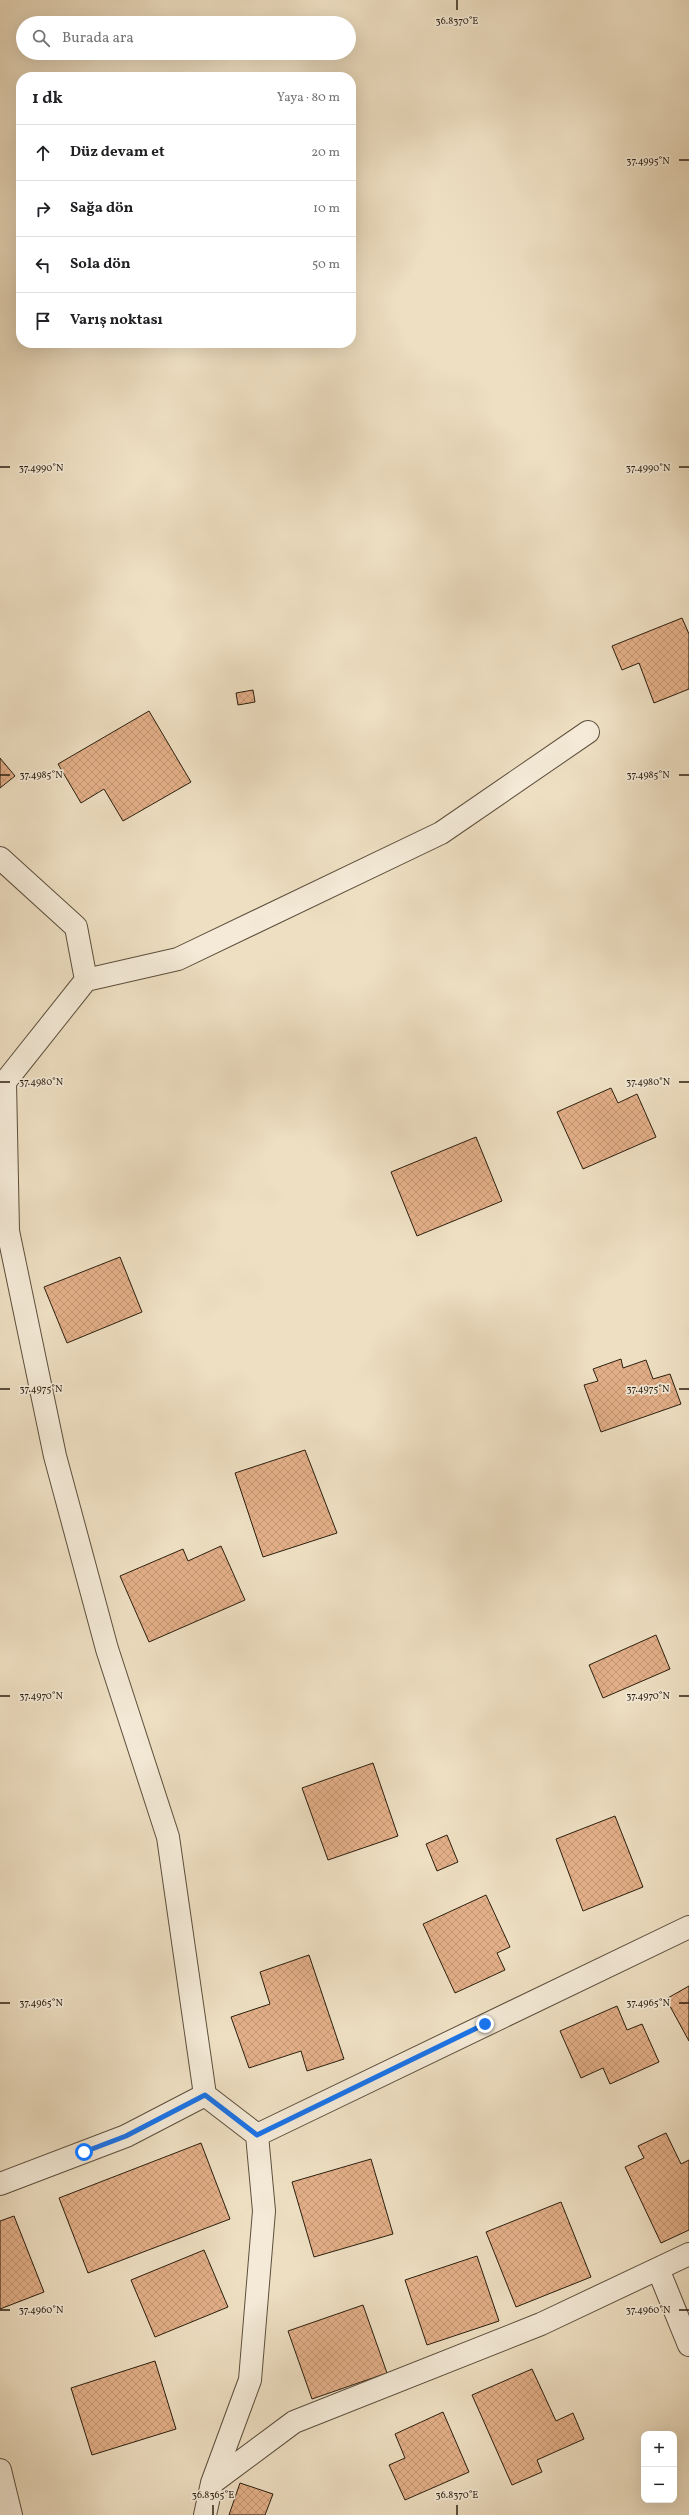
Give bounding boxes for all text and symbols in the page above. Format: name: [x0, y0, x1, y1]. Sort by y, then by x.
text: 36.8370°E: [436, 14, 478, 28]
search box: [16, 16, 356, 60]
icon: search: [30, 27, 52, 49]
text: Burada ara: [62, 28, 134, 49]
text: 1 dk: [32, 87, 63, 110]
text: Yaya · 80 m: [277, 89, 340, 107]
icon: ahead: [32, 142, 54, 164]
text: Düz devam et: [70, 142, 165, 163]
text: 20 m: [311, 144, 340, 162]
text: 37.4995°N: [626, 154, 670, 168]
icon: right: [32, 198, 54, 220]
text: Sağa dön: [70, 198, 134, 219]
text: 10 m: [313, 200, 340, 218]
icon: left: [32, 254, 54, 276]
text: Sola dön: [70, 254, 131, 275]
text: 50 m: [312, 256, 340, 274]
icon: arrive: [32, 310, 54, 332]
text: Varış noktası: [70, 310, 163, 331]
text: 37.4990°N: [19, 461, 64, 475]
text: 37.4990°N: [626, 461, 671, 475]
text: 37.4985°N: [19, 768, 63, 782]
text: 37.4985°N: [626, 768, 670, 782]
text: 37.4980°N: [19, 1075, 64, 1089]
text: 37.4980°N: [626, 1075, 671, 1089]
text: 37.4975°N: [19, 1382, 63, 1396]
text: 37.4975°N: [626, 1382, 670, 1396]
text: 37.4970°N: [19, 1689, 63, 1703]
text: 37.4970°N: [626, 1689, 670, 1703]
text: 37.4965°N: [19, 1996, 63, 2010]
text: 37.4965°N: [626, 1996, 670, 2010]
route end: [476, 2015, 494, 2033]
route start: [75, 2143, 93, 2161]
text: 37.4960°N: [19, 2303, 64, 2317]
text: 37.4960°N: [626, 2303, 671, 2317]
map controls: [641, 2431, 677, 2503]
button: +: [641, 2431, 677, 2467]
button: −: [641, 2467, 677, 2503]
text: 36.8365°E: [192, 2488, 234, 2502]
text: 36.8370°E: [436, 2488, 478, 2502]

